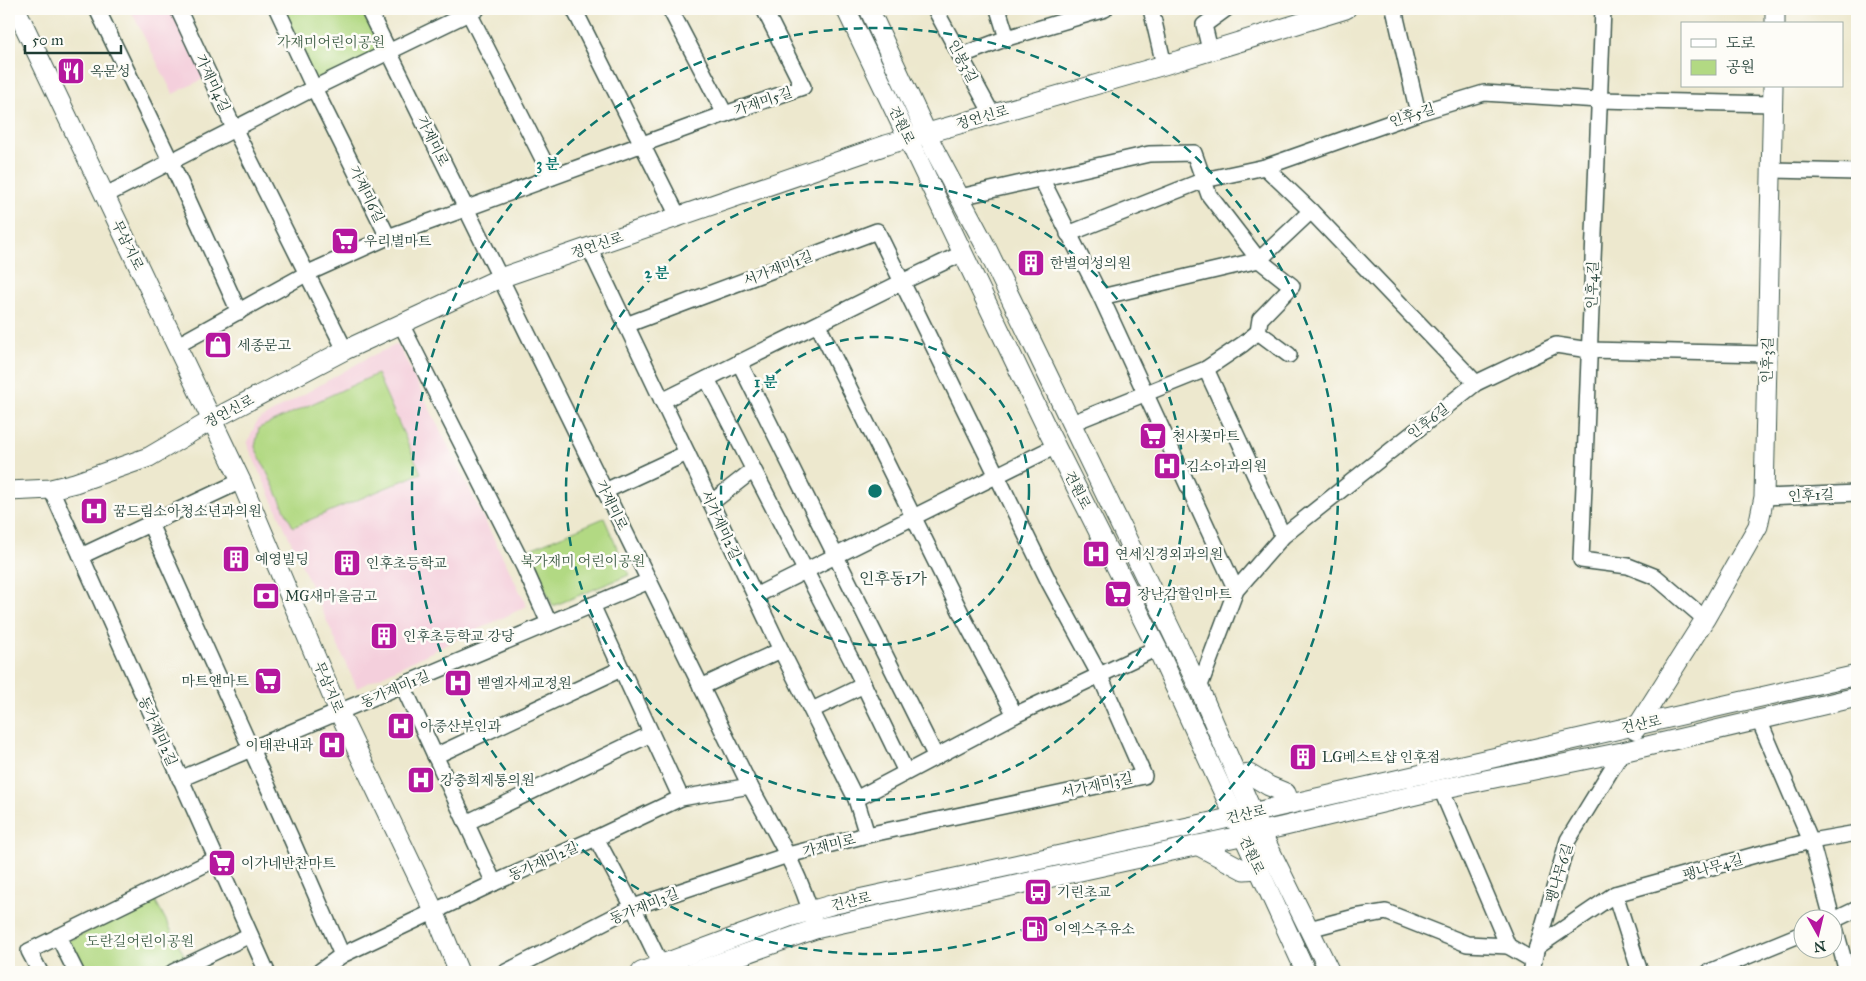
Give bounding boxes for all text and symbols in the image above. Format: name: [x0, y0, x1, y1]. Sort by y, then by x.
scale bar: [25, 22, 121, 54]
legend: [1681, 22, 1844, 88]
text: 50 m: [32, 31, 64, 49]
park label: 가재미어린이공원: [277, 34, 385, 51]
text: 도로: [1726, 34, 1755, 52]
street label: 인봉3길: [944, 37, 981, 86]
street label: 가재미4길: [192, 52, 233, 115]
restaurant icon: 옥문성: [56, 56, 86, 86]
text: 공원: [1726, 58, 1755, 76]
place label: 옥문성: [90, 63, 131, 80]
street label: 가재미5길: [732, 84, 795, 119]
street label: 인후5길: [1387, 100, 1437, 131]
street label: 정언신로: [954, 102, 1011, 133]
street label: 견훤로: [885, 103, 918, 148]
street label: 가재미로: [413, 113, 452, 170]
text: 3 분: [536, 155, 560, 174]
street label: 가재미6길: [345, 163, 388, 225]
street label: 무삼지로: [108, 217, 147, 274]
supermarket icon: 우리별마트: [330, 226, 360, 256]
street label: 정언신로: [569, 228, 626, 262]
place label: 우리별마트: [364, 233, 432, 250]
street label: 서가재미1길: [741, 247, 815, 290]
building icon: 한별여성의원: [1016, 248, 1046, 278]
place label: 한별여성의원: [1050, 255, 1131, 272]
street label: 인후4길: [1583, 261, 1602, 309]
text: 2 분: [644, 264, 670, 282]
shop icon: 세종문고: [203, 330, 233, 360]
place label: 세종문고: [237, 337, 292, 354]
street label: 인후3길: [1759, 337, 1776, 383]
text: 1 분: [754, 373, 778, 391]
street label: 정언신로: [201, 391, 258, 432]
street label: 인후6길: [1404, 400, 1452, 443]
supermarket icon: 천사꽃마트: [1138, 421, 1168, 451]
place label: 천사꽃마트: [1172, 428, 1240, 445]
hospital icon: 김소아과의원: [1152, 451, 1182, 481]
place label: 김소아과의원: [1186, 458, 1267, 475]
street label: 견훤로: [1061, 468, 1095, 513]
street label: 가재미로: [592, 477, 631, 534]
centre of rings: [866, 482, 884, 500]
street label: 인후1길: [1788, 486, 1834, 505]
street label: 서가재미2길: [697, 488, 744, 563]
hospital icon: 꿈드림소아청소년과의원: [79, 496, 109, 526]
place label: 꿈드림소아청소년과의원: [113, 503, 262, 520]
hospital icon: 연세신경외과의원: [1081, 539, 1111, 569]
building icon: 예영빌딩: [221, 544, 251, 574]
place label: 연세신경외과의원: [1115, 546, 1223, 563]
building icon: 인후초등학교: [332, 548, 362, 578]
place label: 예영빌딩: [255, 551, 309, 568]
park label: 북가재미 어린이공원: [521, 553, 645, 570]
place label: 인후초등학교: [366, 555, 448, 572]
district label: 인후동1가: [859, 569, 928, 588]
supermarket icon: 장난감할인마트: [1103, 579, 1133, 609]
bank icon: MG새마을금고: [251, 581, 281, 611]
place label: 장난감할인마트: [1137, 586, 1232, 603]
place label: MG새마을금고: [285, 588, 378, 605]
building icon: 인후초등학교 강당: [369, 621, 399, 651]
place label: 인후초등학교 강당: [403, 628, 515, 645]
street label: 무삼지로: [310, 659, 347, 716]
supermarket icon: 마트앤마트: [253, 666, 283, 696]
street label: 동가재미1길: [358, 667, 432, 712]
hospital icon: 벧엘자세교정원: [443, 668, 473, 698]
place label: 마트앤마트: [181, 673, 249, 690]
place label: 벧엘자세교정원: [477, 675, 572, 692]
street label: 동가재미2길: [135, 694, 180, 769]
hospital icon: 아중산부인과: [386, 711, 416, 741]
street label: 건산로: [1619, 712, 1663, 737]
place label: 아중산부인과: [420, 718, 502, 735]
hospital icon: 이태관내과: [317, 730, 347, 760]
place label: 이태관내과: [245, 737, 313, 754]
building icon: LG베스트샵 인후점: [1288, 742, 1318, 772]
place label: LG베스트샵 인후점: [1322, 749, 1440, 766]
hospital icon: 강충희제통의원: [406, 765, 436, 795]
street label: 서가재미3길: [1060, 770, 1135, 801]
place label: 강충희제통의원: [440, 772, 535, 789]
street label: 건산로: [1224, 802, 1268, 827]
street label: 가재미로: [801, 831, 858, 860]
street label: 견훤로: [1235, 833, 1268, 878]
street label: 동가재미2길: [506, 839, 581, 884]
street label: 팽나무6길: [1542, 841, 1577, 905]
supermarket icon: 이가네반찬마트: [207, 848, 237, 878]
street label: 팽나무4길: [1681, 851, 1745, 884]
place label: 이가네반찬마트: [241, 855, 336, 872]
bus stop icon: 기린초교: [1023, 877, 1053, 907]
place label: 기린초교: [1057, 884, 1112, 901]
street label: 동가재미3길: [607, 885, 681, 928]
street label: 건산로: [829, 889, 873, 914]
north arrow: [1794, 908, 1844, 958]
fuel station icon: 이엑스주유소: [1020, 914, 1050, 944]
place label: 이엑스주유소: [1054, 921, 1136, 938]
park label: 도란길어린이공원: [86, 933, 194, 950]
text: N: [1813, 937, 1827, 956]

